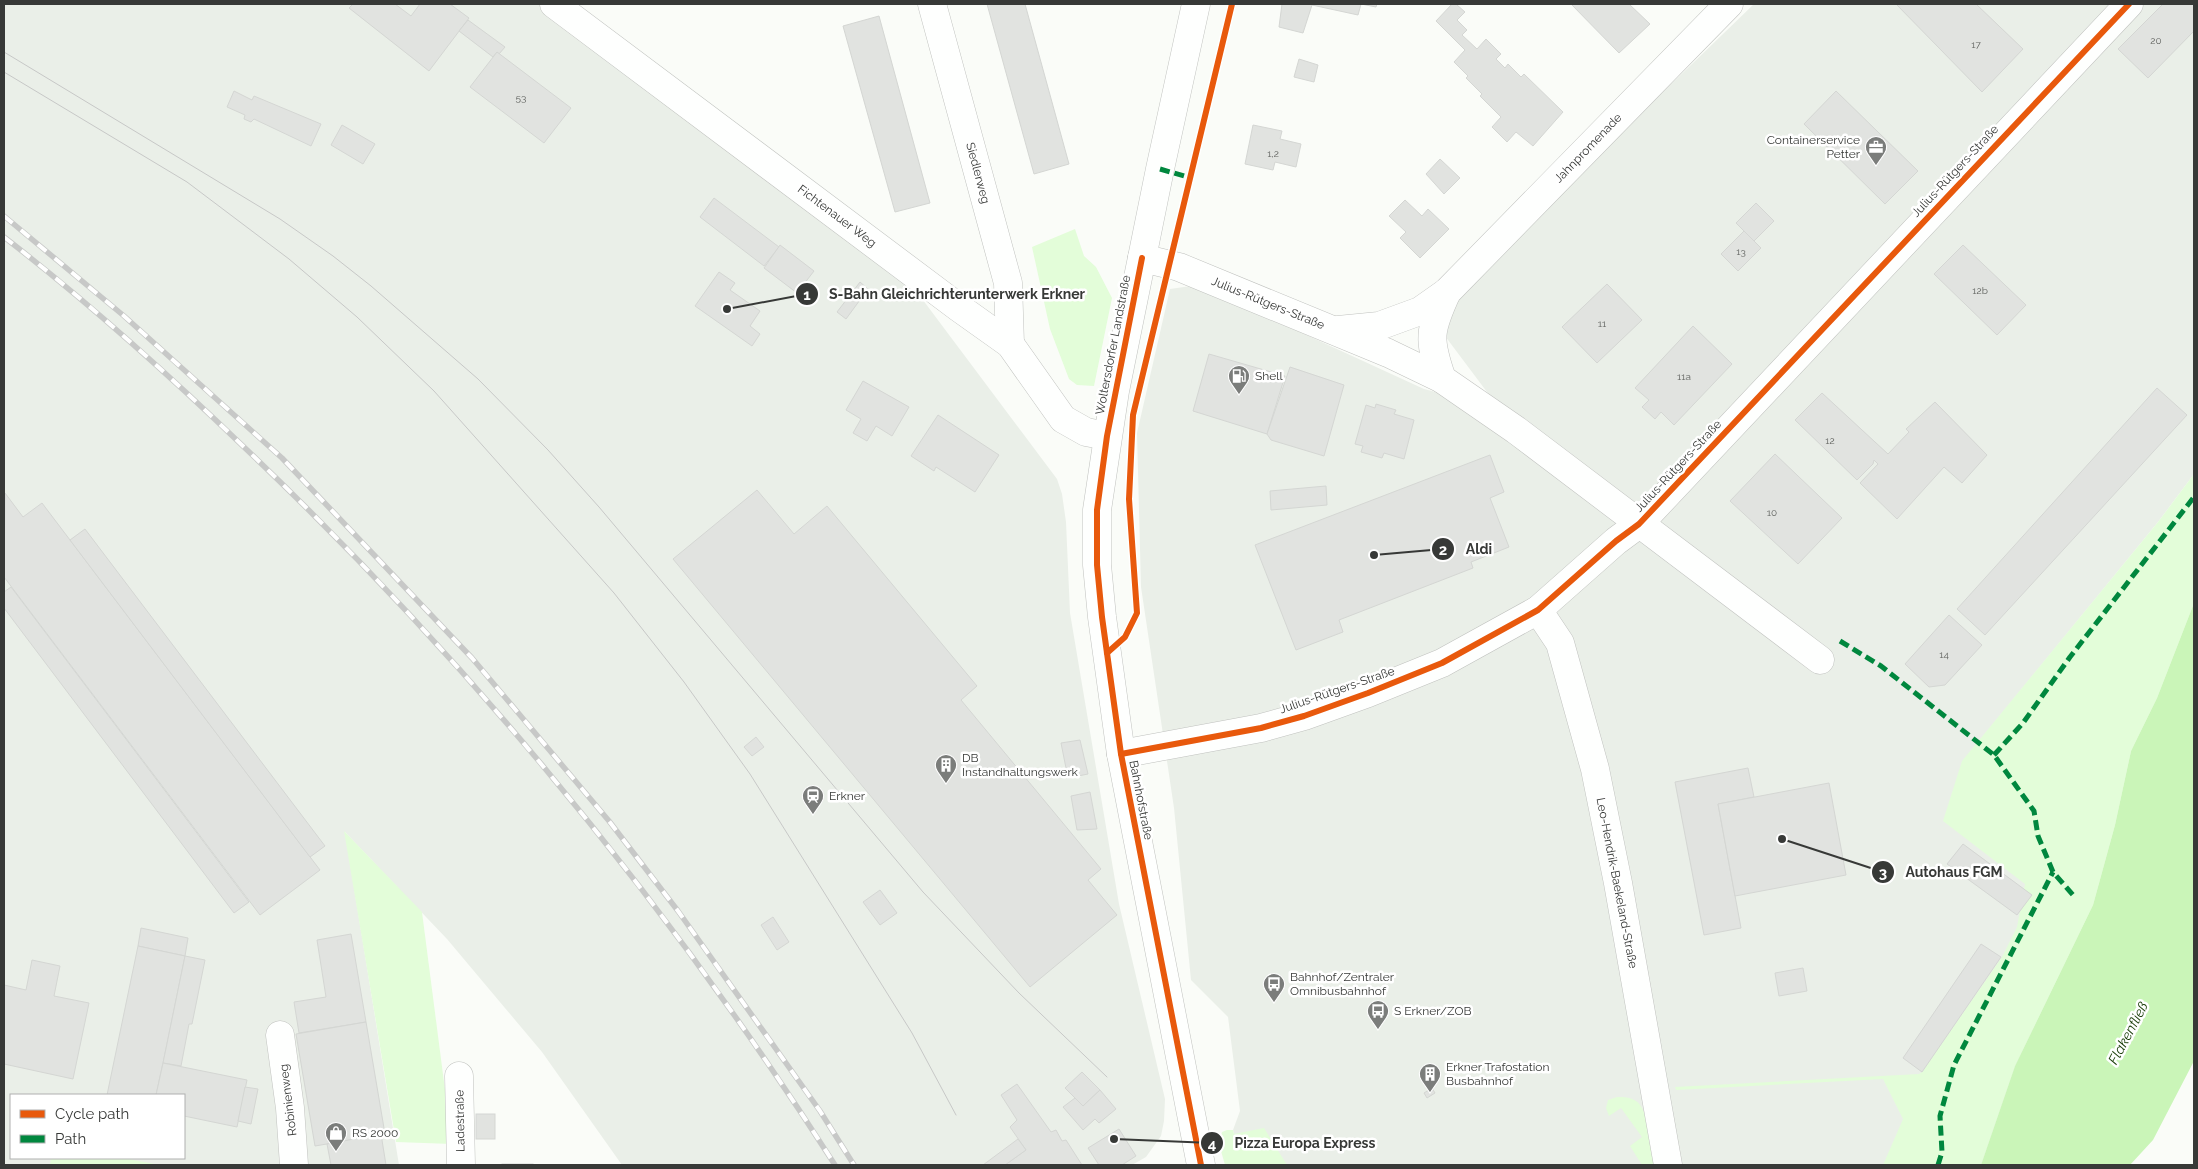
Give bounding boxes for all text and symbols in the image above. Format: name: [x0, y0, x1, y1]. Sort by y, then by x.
house number: 20: [2150, 35, 2162, 46]
house number: 17: [1971, 39, 1981, 50]
house number: 53: [516, 92, 526, 103]
street label: Jahnpromenade: [1551, 110, 1625, 186]
street label: Julius-Rütgers-Straße: [1909, 122, 2001, 220]
place label: Containerservice Petter: [1767, 133, 1861, 161]
office icon: Containerservice Petter: [1864, 135, 1888, 166]
street label: Siedlerweg: [963, 141, 993, 205]
house number: 1,2: [1267, 148, 1279, 159]
street label: Fichtenauer Weg: [795, 182, 879, 250]
house number: 13: [1736, 246, 1746, 257]
street label: Woltersdorfer Landstraße: [1093, 274, 1133, 416]
street label: Julius-Rütgers-Straße: [1209, 274, 1327, 332]
callout: S-Bahn Gleichrichterunterwerk Erkner: [794, 280, 1095, 309]
house number: 12b: [1972, 285, 1988, 296]
text: 1: [803, 286, 811, 304]
text: S-Bahn Gleichrichterunterwerk Erkner: [829, 286, 1086, 302]
house number: 11: [1598, 318, 1607, 329]
fuel station icon: Shell: [1227, 364, 1251, 395]
place label: Shell: [1255, 369, 1284, 383]
house number: 11a: [1677, 371, 1691, 382]
street label: Julius-Rütgers-Straße: [1632, 417, 1724, 515]
house number: 12: [1825, 435, 1835, 446]
house number: 10: [1767, 507, 1777, 518]
callout: Aldi: [1431, 535, 1502, 564]
text: 2: [1439, 541, 1447, 559]
text: Aldi: [1466, 541, 1492, 557]
house number: 14: [1939, 649, 1949, 660]
street label: Julius-Rütgers-Straße: [1278, 664, 1396, 716]
place label: DB Instandhaltungswerk: [962, 751, 1079, 779]
building icon: DB Instandhaltungswerk: [934, 753, 958, 784]
street label: Bahnhofstraße: [1126, 759, 1156, 841]
station icon: Erkner: [801, 784, 825, 815]
place label: Erkner: [829, 789, 866, 803]
street label: Leo-Hendrik-Baekeland-Straße: [1594, 796, 1640, 970]
callout: Autohaus FGM: [1870, 858, 2013, 887]
text: 3: [1879, 864, 1887, 882]
text: Autohaus FGM: [1905, 864, 2003, 880]
place label: Bahnhof/Zentraler Omnibusbahnhof: [1290, 970, 1395, 998]
bus stop icon: Bahnhof/Zentraler Omnibusbahnhof: [1262, 972, 1286, 1003]
bus stop icon: S Erkner/ZOB: [1366, 999, 1390, 1030]
water label: Flakenfließ: [2105, 999, 2151, 1067]
place label: S Erkner/ZOB: [1394, 1004, 1471, 1018]
place label: Erkner Trafostation Busbahnhof: [1446, 1060, 1549, 1088]
building icon: Erkner Trafostation Busbahnhof: [1418, 1062, 1442, 1093]
street label: Robinienweg: [277, 1063, 299, 1137]
street label: Ladestraße: [452, 1090, 468, 1152]
legend: [10, 1094, 185, 1159]
text: Cycle path: [55, 1105, 129, 1123]
shop icon: RS 2000: [324, 1121, 348, 1152]
place label: RS 2000: [352, 1126, 398, 1140]
callout: Pizza Europa Express: [1200, 1129, 1386, 1158]
text: Path: [55, 1130, 86, 1148]
text: 4: [1208, 1135, 1217, 1153]
text: Pizza Europa Express: [1235, 1135, 1376, 1151]

